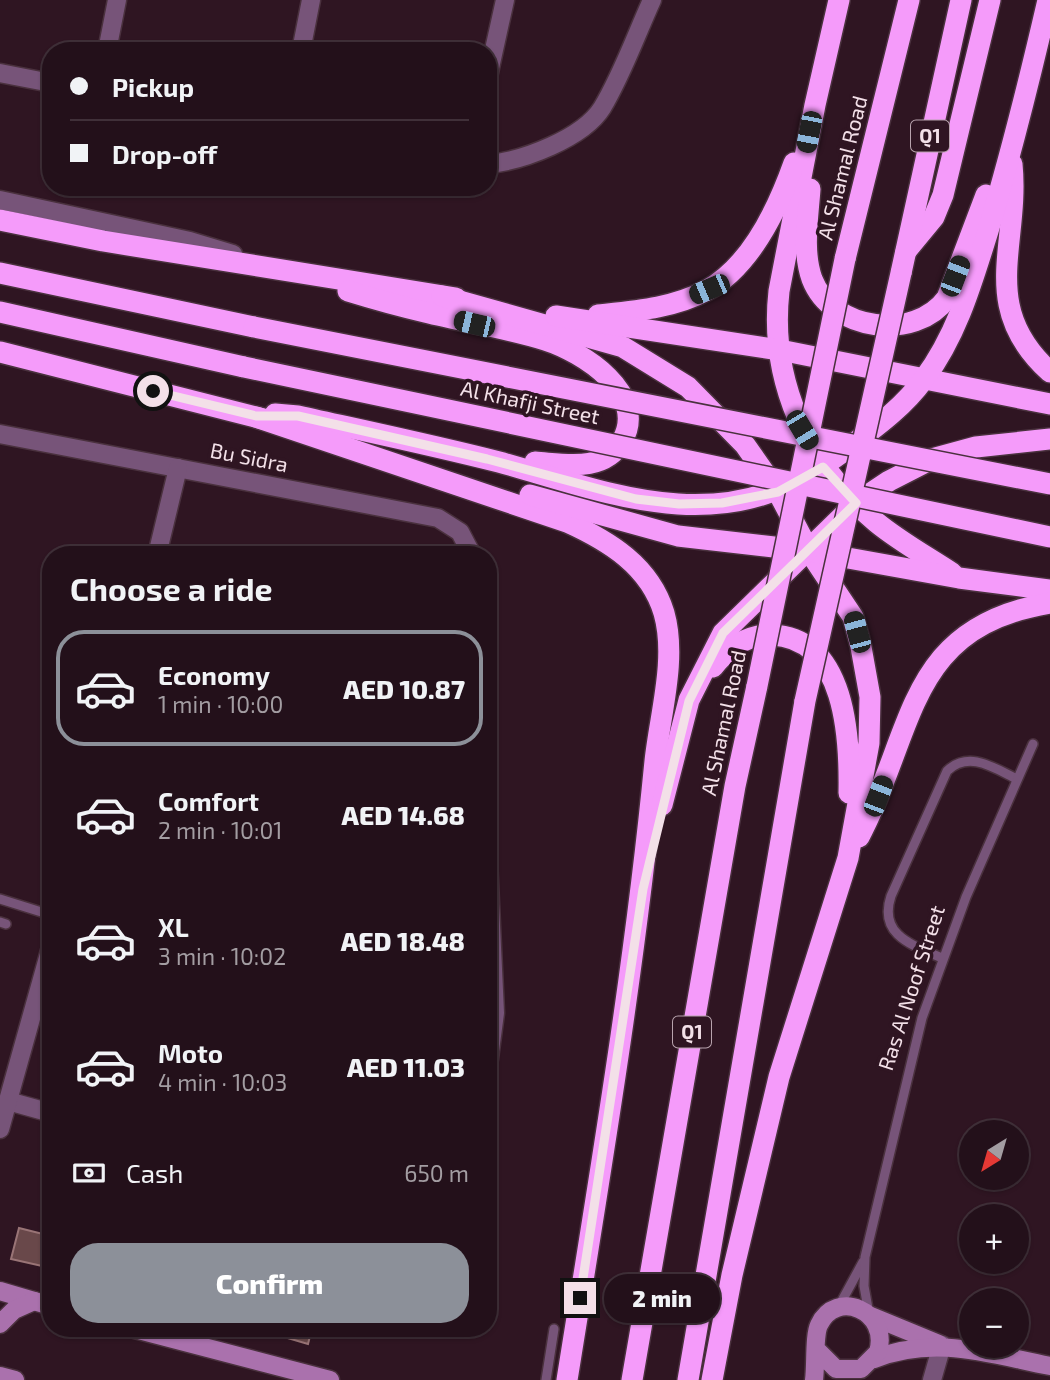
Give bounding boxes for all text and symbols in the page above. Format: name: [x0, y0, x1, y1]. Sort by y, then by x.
text: Pickup: [112, 71, 194, 102]
street label: Al Shamal Road: [812, 93, 872, 242]
car: [795, 109, 824, 155]
road number: Q1: [911, 120, 949, 152]
text: Drop-off: [112, 138, 217, 169]
car: [938, 253, 973, 299]
car: [686, 271, 733, 307]
car: [452, 309, 497, 339]
route start: [137, 375, 169, 407]
street label: Al Khafji Street: [459, 375, 602, 429]
car: [783, 407, 822, 453]
street label: Bu Sidra: [208, 437, 290, 476]
text: Choose a ride: [70, 569, 273, 607]
car: [842, 609, 873, 655]
street label: Al Shamal Road: [695, 648, 750, 798]
icon: car: [74, 657, 137, 720]
text: Economy: [158, 659, 270, 690]
text: AED 10.87: [343, 673, 465, 704]
text: 1 min · 10:00: [158, 690, 283, 718]
car: [861, 773, 896, 819]
icon: car: [74, 783, 137, 846]
text: Comfort: [158, 785, 259, 816]
text: AED 14.68: [342, 799, 465, 830]
text: 2 min · 10:01: [158, 816, 282, 844]
street label: Ras Al Noof Street: [872, 902, 949, 1073]
icon: car: [74, 909, 137, 972]
text: XL: [158, 911, 189, 942]
text: AED 18.48: [341, 925, 465, 956]
text: 3 min · 10:02: [158, 942, 286, 970]
road number: Q1: [673, 1016, 711, 1048]
icon: car: [74, 1035, 137, 1098]
text: Moto: [158, 1037, 223, 1068]
text: AED 11.03: [347, 1051, 465, 1082]
text: 4 min · 10:03: [158, 1068, 287, 1096]
north arrow: [959, 1120, 1029, 1190]
map controls: [959, 1120, 1029, 1358]
icon: cash: [70, 1154, 108, 1192]
text: Cash: [126, 1157, 183, 1188]
text: 650 m: [404, 1159, 469, 1187]
button: +: [959, 1204, 1029, 1274]
button: Confirm: [70, 1243, 469, 1323]
callout: 2 min: [604, 1274, 720, 1322]
route end: [564, 1282, 596, 1314]
text: 2 min: [632, 1284, 692, 1312]
button: −: [959, 1288, 1029, 1358]

